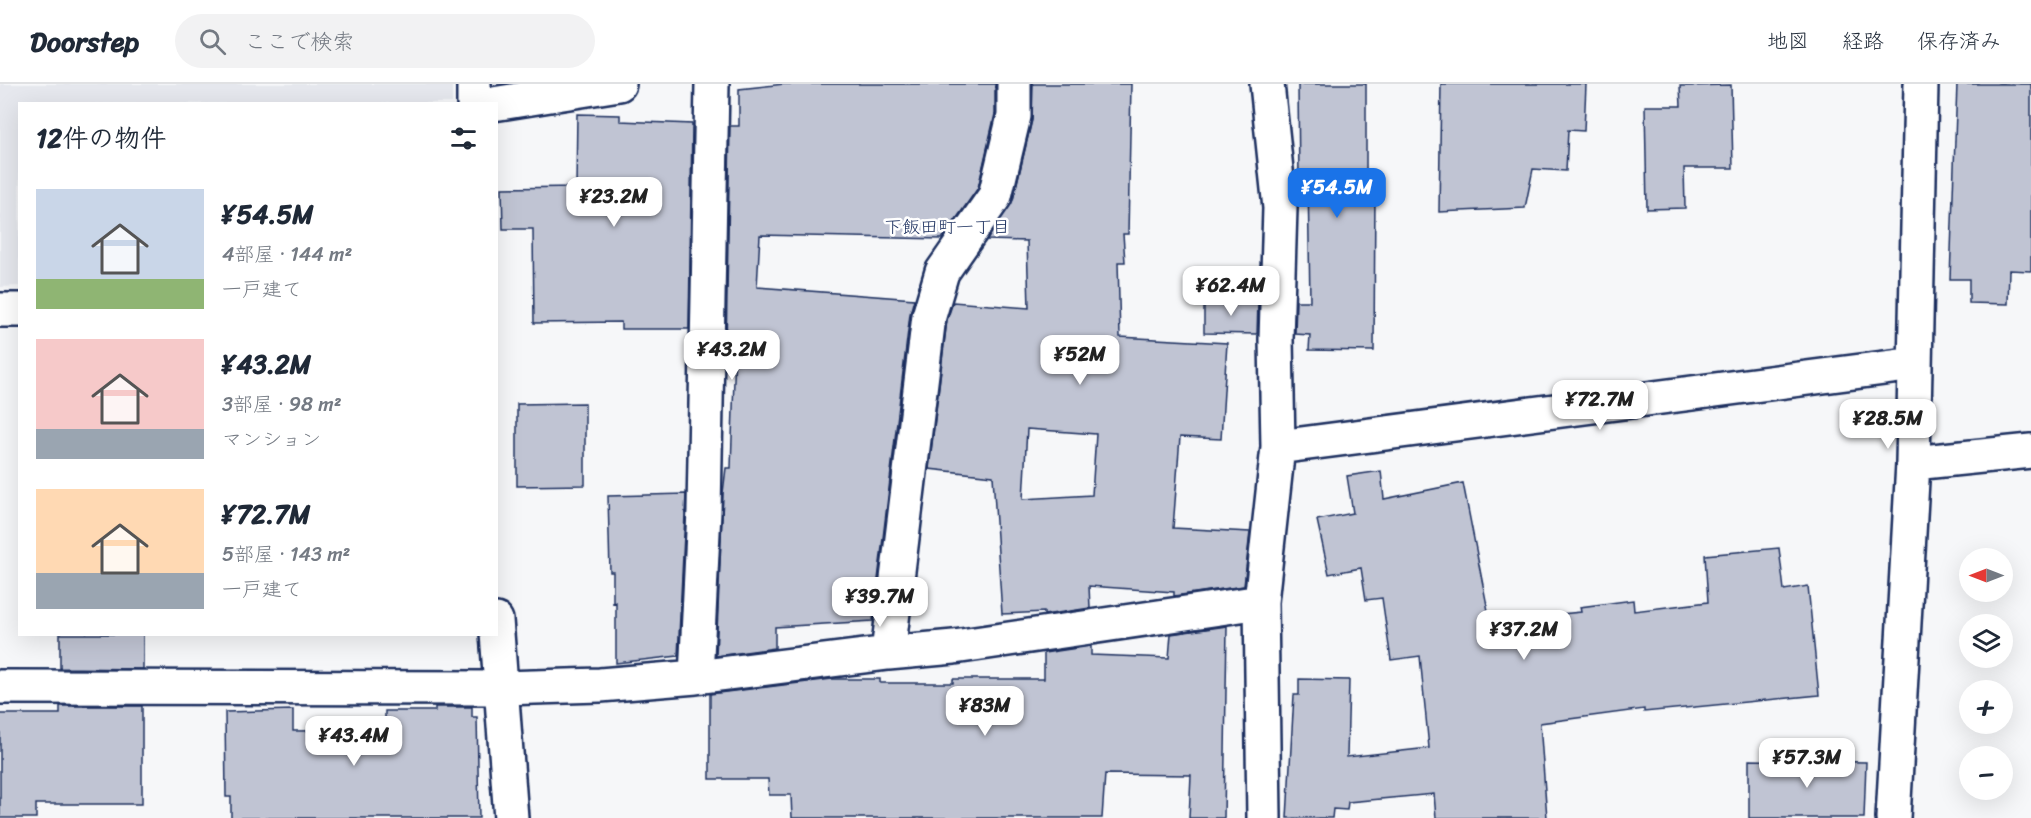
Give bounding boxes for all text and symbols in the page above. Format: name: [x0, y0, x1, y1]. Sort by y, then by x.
search box: [175, 14, 595, 68]
text: Doorstep: [30, 17, 139, 66]
text: ここで検索: [244, 22, 354, 61]
text: 地図: [1767, 22, 1809, 60]
text: 経路: [1842, 22, 1884, 60]
text: 保存済み: [1917, 22, 2001, 60]
icon: search: [196, 25, 229, 58]
text: 12件の物件: [36, 115, 166, 161]
icon: filters: [447, 122, 480, 155]
pin: ¥54.5M: [1288, 168, 1386, 219]
text: ¥54.5M: [1302, 170, 1372, 205]
pin: ¥23.2M: [565, 177, 663, 228]
text: ¥23.2M: [580, 179, 648, 214]
text: ¥54.5M: [222, 191, 314, 237]
district label: 下飯田町一丁目: [884, 211, 1010, 243]
icon: home: [84, 213, 156, 285]
text: 4部屋 · 144 m²: [222, 237, 352, 272]
pin: ¥62.4M: [1182, 266, 1280, 317]
text: ¥62.4M: [1197, 268, 1265, 303]
text: 一戸建て: [222, 272, 302, 307]
pin: ¥43.2M: [683, 330, 781, 381]
text: ¥43.2M: [698, 332, 766, 367]
pin: ¥52M: [1044, 335, 1116, 386]
text: ¥52M: [1054, 337, 1106, 372]
text: ¥43.2M: [222, 341, 311, 387]
icon: home: [84, 363, 156, 435]
pin: ¥72.7M: [1551, 380, 1649, 431]
text: ¥72.7M: [1566, 382, 1634, 417]
text: 3部屋 · 98 m²: [222, 387, 342, 422]
pin: ¥28.5M: [1839, 399, 1937, 450]
text: ¥28.5M: [1853, 401, 1923, 436]
text: マンション: [222, 422, 321, 457]
text: ¥72.7M: [222, 491, 310, 537]
icon: home: [84, 513, 156, 585]
text: 5部屋 · 143 m²: [222, 537, 350, 572]
north arrow: [1959, 548, 2013, 602]
map controls: [1959, 548, 2013, 800]
text: 一戸建て: [222, 572, 302, 607]
pin: ¥39.7M: [831, 577, 929, 628]
text: ¥39.7M: [846, 579, 914, 614]
pin: ¥37.2M: [1475, 610, 1573, 661]
text: ¥37.2M: [1490, 612, 1558, 647]
button: layers: [1959, 614, 2013, 668]
button: +: [1959, 680, 2013, 734]
pin: ¥83M: [949, 686, 1021, 737]
text: ¥83M: [960, 688, 1010, 723]
pin: ¥43.4M: [305, 716, 403, 767]
text: ¥43.4M: [319, 718, 389, 753]
pin: ¥57.3M: [1758, 738, 1856, 789]
text: ¥57.3M: [1773, 740, 1841, 775]
button: −: [1959, 746, 2013, 800]

